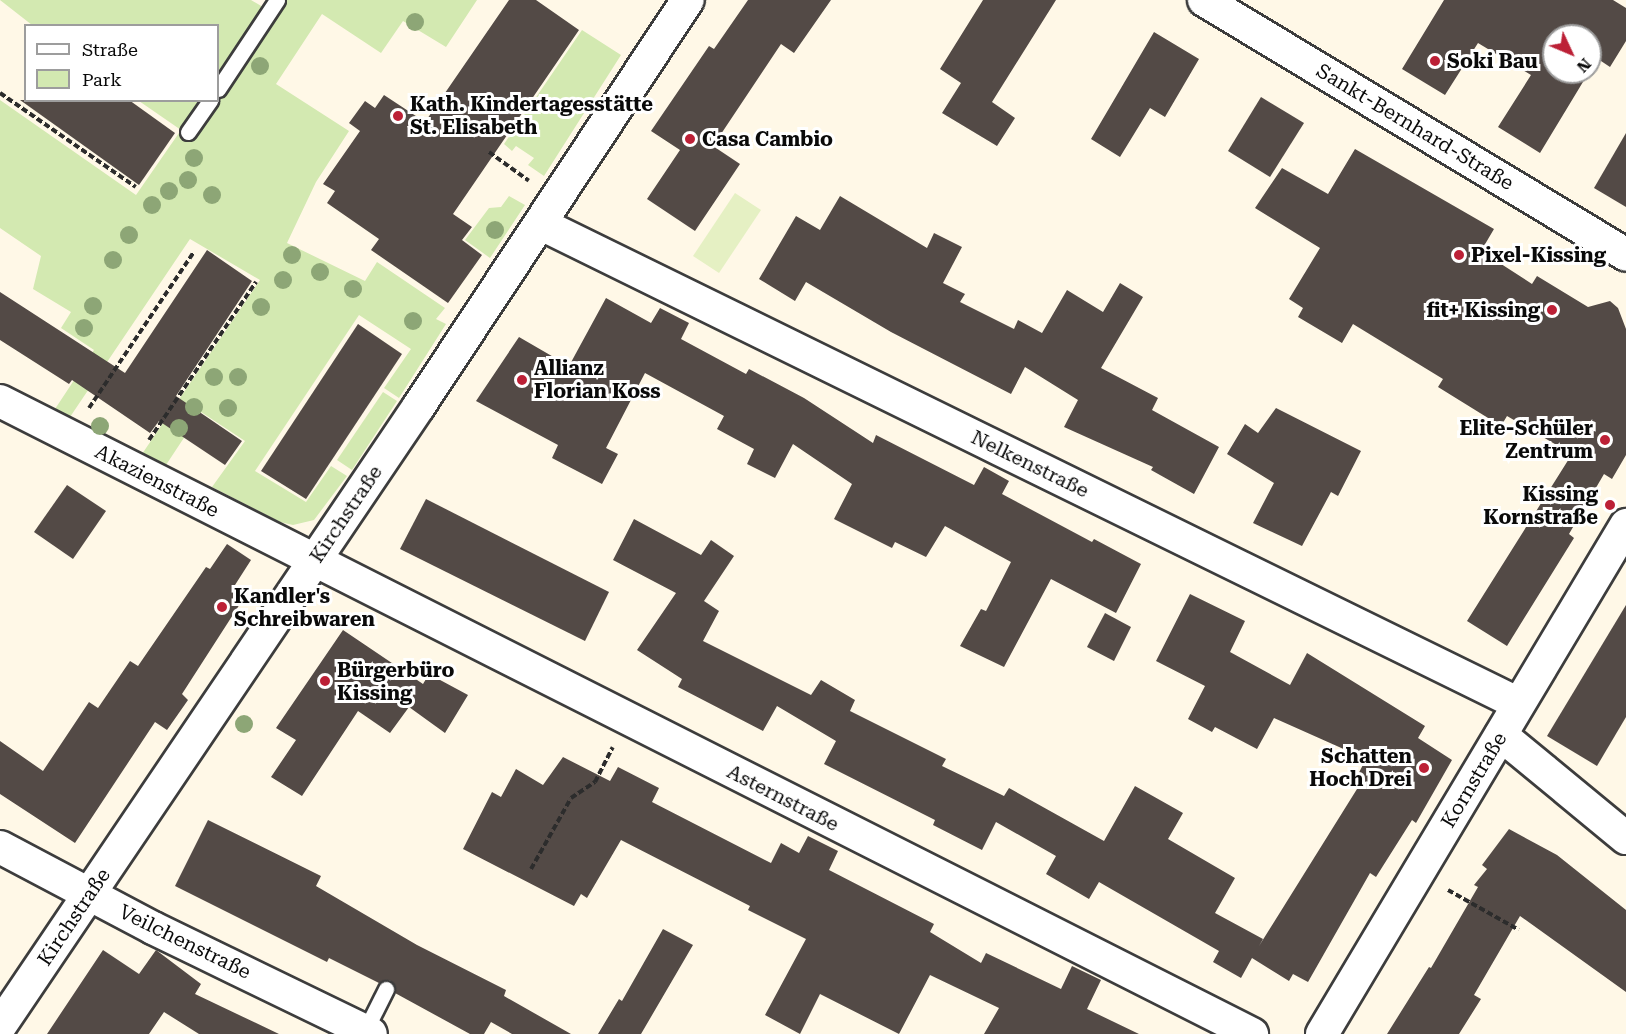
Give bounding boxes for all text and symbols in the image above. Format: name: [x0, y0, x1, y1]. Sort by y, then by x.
legend: [24, 24, 219, 102]
north arrow: [1542, 24, 1602, 84]
text: Straße: [82, 39, 138, 60]
place label: Soki Bau: [1447, 49, 1538, 73]
marker: Soki Bau: [1428, 54, 1442, 68]
text: N: [1573, 54, 1595, 76]
street label: Sankt-Bernhard-Straße: [1312, 59, 1518, 195]
text: Park: [82, 69, 122, 90]
place label: Kath. Kindertagesstätte St. Elisabeth: [410, 92, 653, 139]
marker: Kath. Kindertagesstätte St. Elisabeth: [391, 109, 405, 123]
place label: Casa Cambio: [702, 127, 833, 151]
marker: Casa Cambio: [683, 132, 697, 146]
place label: Pixel-Kissing: [1471, 243, 1606, 267]
marker: Pixel-Kissing: [1452, 248, 1466, 262]
place label: fit+ Kissing: [1426, 298, 1540, 322]
marker: fit+ Kissing: [1545, 303, 1559, 317]
place label: Allianz Florian Koss: [534, 356, 661, 403]
marker: Allianz Florian Koss: [515, 373, 529, 387]
place label: Elite-Schüler Zentrum: [1460, 416, 1593, 463]
street label: Nelkenstraße: [967, 425, 1093, 503]
marker: Elite-Schüler Zentrum: [1598, 433, 1612, 447]
street label: Akazienstraße: [91, 439, 223, 523]
street label: Kirchstraße: [305, 461, 387, 567]
place label: Kissing Kornstraße: [1483, 482, 1598, 529]
marker: Kissing Kornstraße: [1603, 498, 1617, 512]
place label: Kandler's Schreibwaren: [234, 584, 375, 631]
marker: Kandler's Schreibwaren: [215, 600, 229, 614]
place label: Bürgerbüro Kissing: [337, 658, 455, 705]
marker: Bürgerbüro Kissing: [318, 674, 332, 688]
street label: Kornstraße: [1436, 728, 1512, 832]
place label: Schatten Hoch Drei: [1309, 744, 1412, 791]
street label: Asternstraße: [723, 760, 843, 836]
marker: Schatten Hoch Drei: [1417, 761, 1431, 775]
street label: Kirchstraße: [33, 864, 115, 970]
street label: Veilchenstraße: [115, 900, 255, 984]

